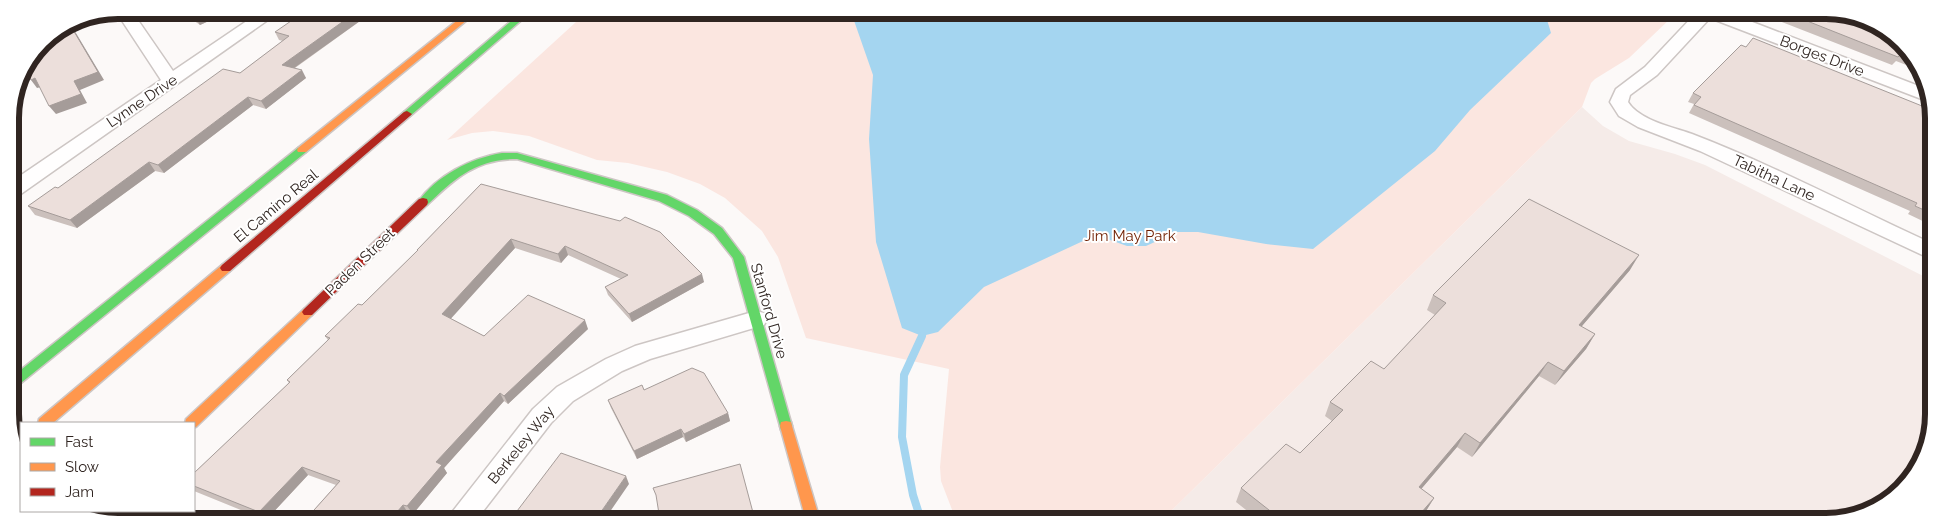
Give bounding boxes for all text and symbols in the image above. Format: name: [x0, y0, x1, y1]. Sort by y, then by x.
street label: Borges Drive: [1777, 32, 1867, 80]
street label: Lynne Drive: [103, 71, 181, 131]
street label: Tabitha Lane: [1730, 151, 1818, 205]
street label: El Camino Real: [230, 165, 322, 246]
street label: Paden Street: [321, 224, 399, 300]
park label: Jim May Park: [1084, 227, 1176, 245]
street label: Stanford Drive: [747, 261, 791, 361]
street label: Berkeley Way: [484, 402, 558, 488]
legend: [20, 422, 195, 512]
text: Fast: [65, 433, 93, 451]
text: Slow: [65, 458, 99, 476]
text: Jam: [65, 483, 94, 501]

